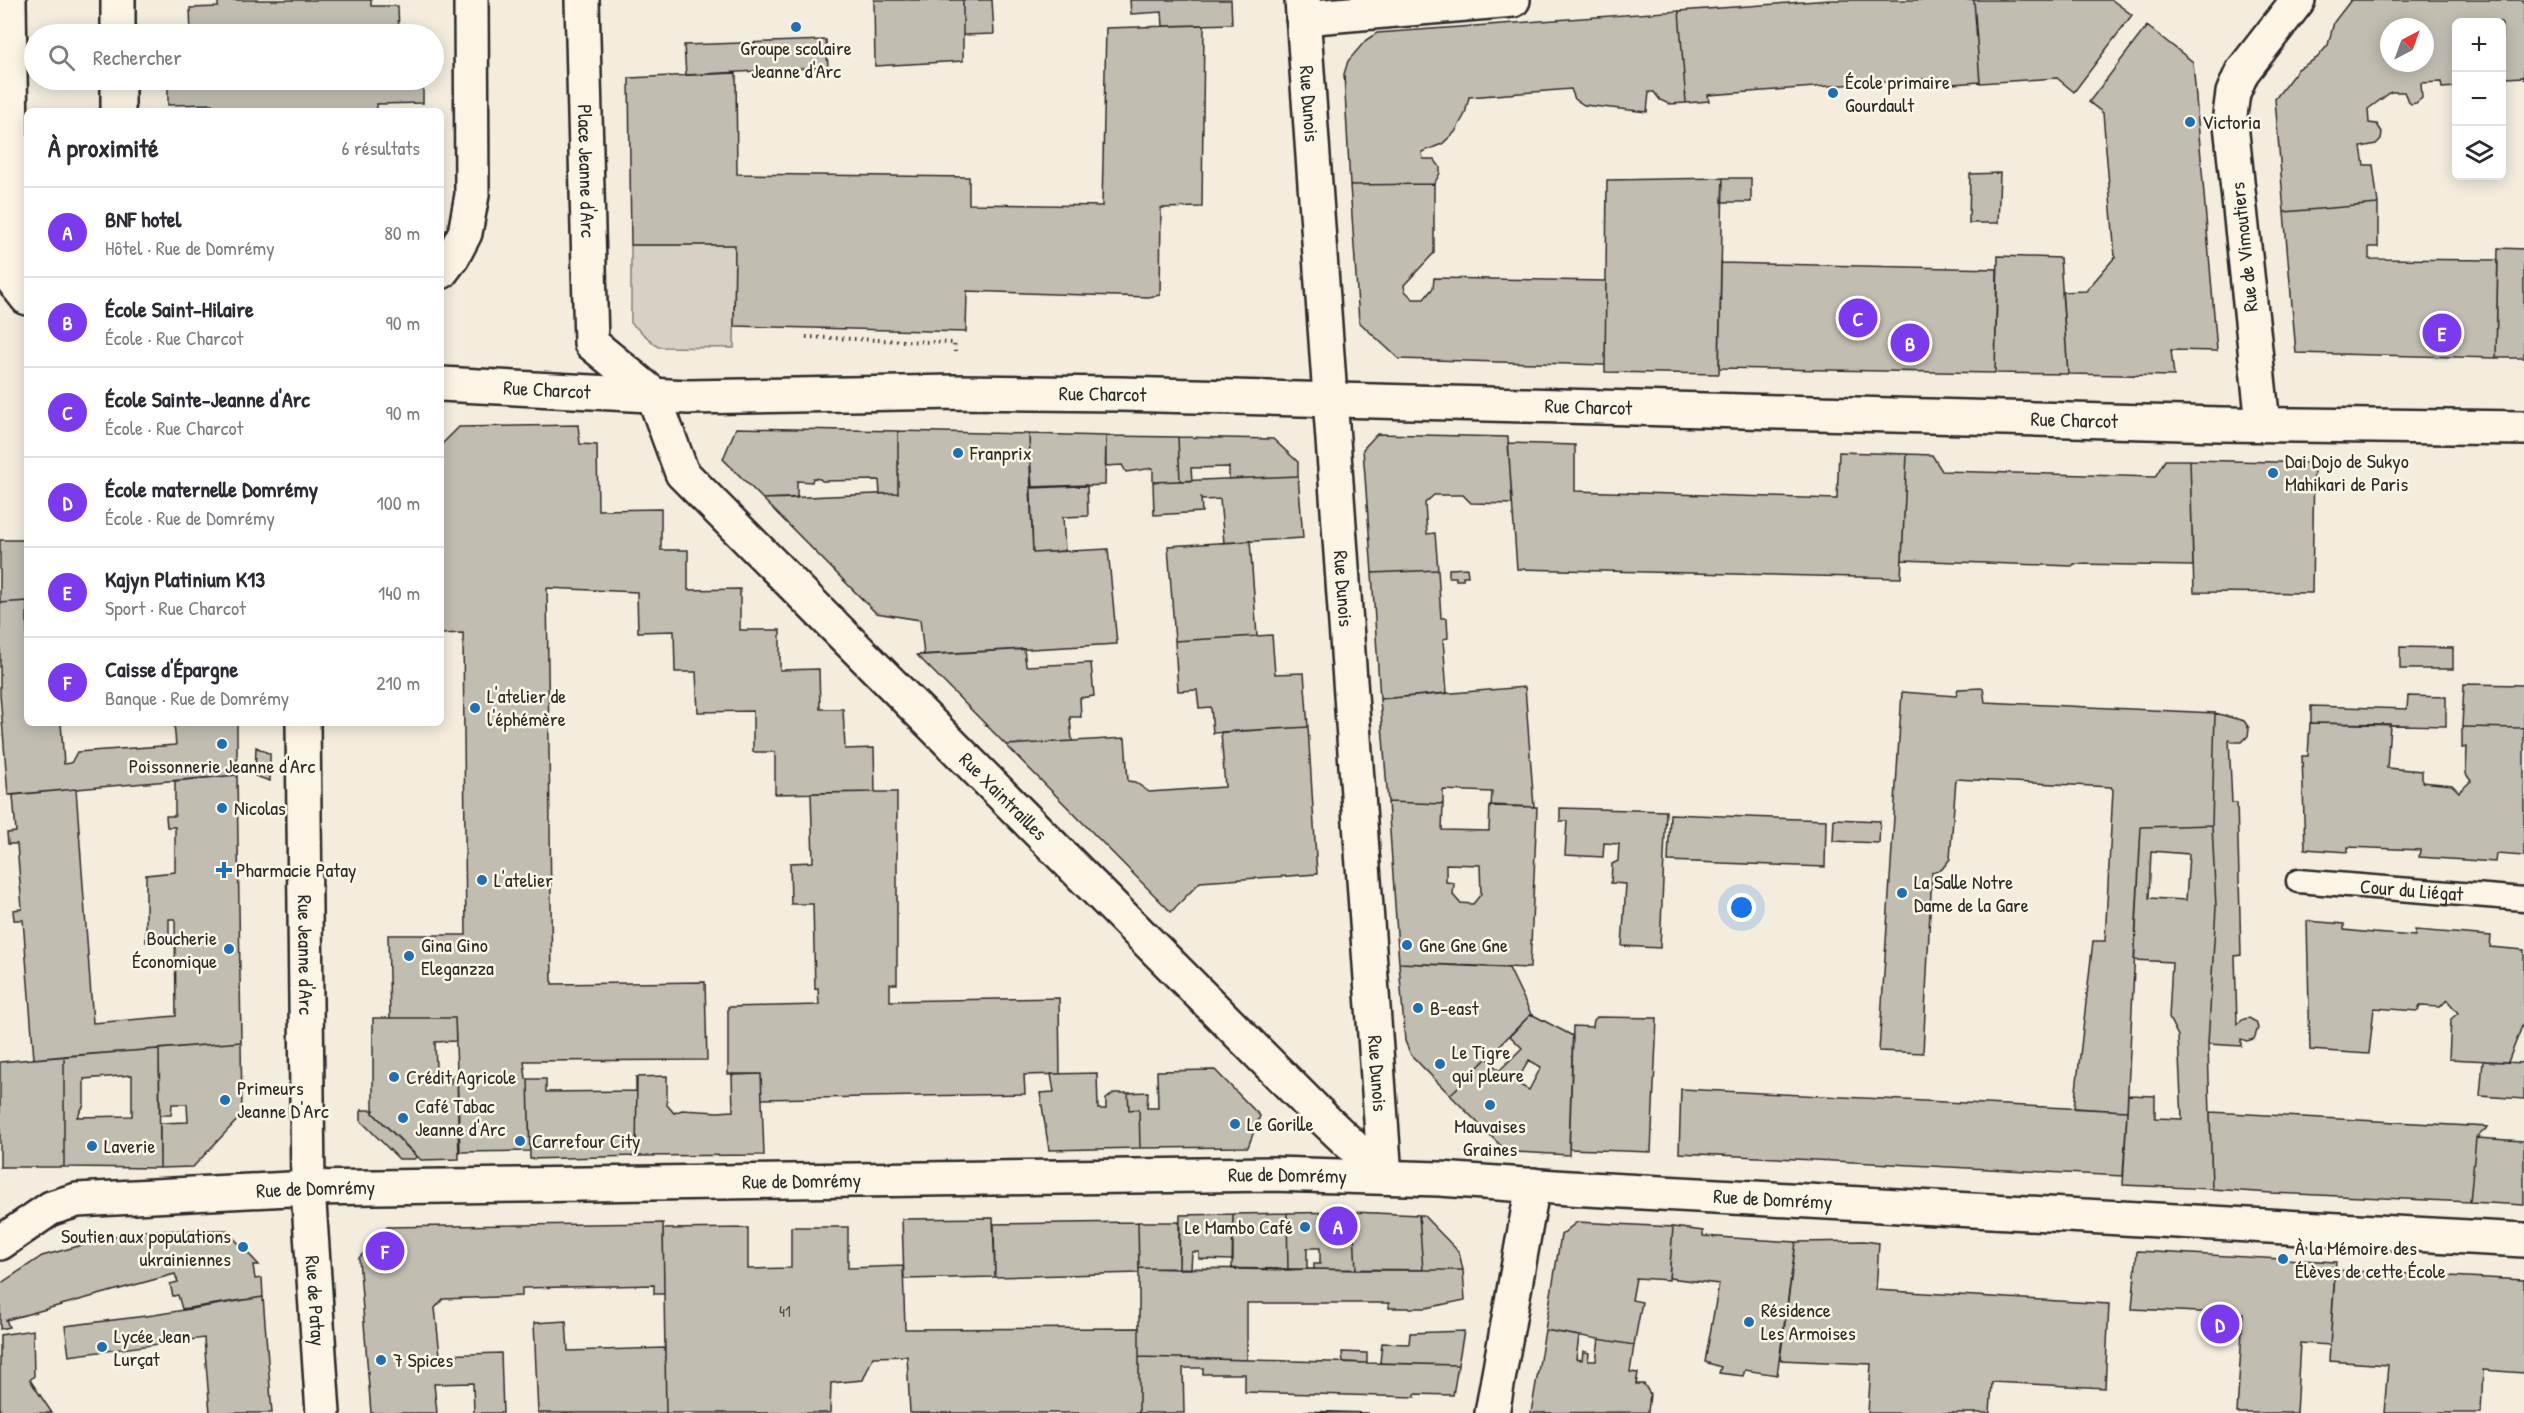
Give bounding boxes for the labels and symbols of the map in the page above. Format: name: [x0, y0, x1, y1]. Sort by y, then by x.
north arrow: [2380, 18, 2434, 72]
marker: Groupe scolaire Jeanne d'Arc: [789, 20, 803, 34]
place label: Groupe scolaire Jeanne d'Arc: [740, 34, 852, 84]
street label: Rue Dunois: [1294, 65, 1326, 143]
place label: École primaire Gourdault: [1845, 68, 1950, 118]
marker: École primaire Gourdault: [1826, 86, 1840, 100]
street label: Place Jeanne d'Arc: [572, 104, 602, 238]
place label: Victoria: [2202, 108, 2261, 135]
marker: Victoria: [2183, 115, 2197, 129]
street label: Rue de Vimoutiers: [2223, 181, 2264, 313]
pin: C: [1838, 296, 1878, 340]
pin: E: [2422, 310, 2462, 356]
pin: B: [1890, 320, 1930, 366]
street label: Rue Charcot: [503, 373, 592, 405]
street label: Rue Charcot: [1059, 379, 1148, 408]
street label: Rue Charcot: [1544, 392, 1634, 421]
street label: Rue Charcot: [2030, 405, 2119, 434]
place label: Franprix: [969, 439, 1032, 466]
marker: Franprix: [951, 446, 965, 460]
place label: Dai Dojo de Sukyo Mahikari de Paris: [2285, 447, 2409, 497]
marker: Dai Dojo de Sukyo Mahikari de Paris: [2266, 466, 2280, 480]
street label: Rue Dunois: [1328, 549, 1360, 628]
place label: L'atelier de l'éphémère: [487, 682, 566, 732]
marker: L'atelier de l'éphémère: [468, 701, 482, 715]
marker: Poissonnerie Jeanne d'Arc: [215, 737, 229, 751]
street label: Rue Xaintrailles: [954, 746, 1054, 846]
place label: Poissonnerie Jeanne d'Arc: [129, 752, 316, 779]
place label: Nicolas: [234, 794, 286, 821]
marker: Nicolas: [215, 801, 229, 815]
place label: Pharmacie Patay: [236, 856, 356, 883]
marker: Pharmacie Patay: [217, 863, 231, 877]
place label: L'atelier: [494, 866, 553, 893]
place label: La Salle Notre Dame de la Gare: [1914, 868, 2029, 918]
street label: Cour du Liégat: [2359, 872, 2465, 907]
marker: L'atelier: [475, 873, 489, 887]
marker: La Salle Notre Dame de la Gare: [1895, 886, 1909, 900]
your location: [1727, 893, 1756, 922]
street label: Rue Jeanne d'Arc: [292, 895, 320, 1015]
place label: Boucherie Économique: [132, 924, 217, 974]
place label: Gina Gino Eleganzza: [421, 931, 494, 981]
place label: Gne Gne Gne: [1419, 931, 1508, 958]
marker: Gne Gne Gne: [1400, 938, 1414, 952]
marker: Boucherie Économique: [222, 942, 236, 956]
marker: Gina Gino Eleganzza: [402, 949, 416, 963]
place label: B-east: [1430, 994, 1480, 1021]
marker: B-east: [1411, 1001, 1425, 1015]
street label: Rue Dunois: [1362, 1034, 1394, 1113]
place label: Le Tigre qui pleure: [1452, 1038, 1524, 1088]
marker: Le Tigre qui pleure: [1433, 1057, 1447, 1071]
place label: Crédit Agricole: [406, 1063, 516, 1090]
marker: Crédit Agricole: [387, 1070, 401, 1084]
place label: Primeurs Jeanne D'Arc: [237, 1074, 329, 1124]
place label: Café Tabac Jeanne d'Arc: [415, 1092, 505, 1142]
marker: Primeurs Jeanne D'Arc: [218, 1093, 232, 1107]
marker: Mauvaises Graines: [1483, 1098, 1497, 1112]
place label: Le Gorille: [1247, 1110, 1313, 1137]
marker: Café Tabac Jeanne d'Arc: [396, 1111, 410, 1125]
place label: Mauvaises Graines: [1454, 1112, 1526, 1162]
marker: Le Gorille: [1228, 1117, 1242, 1131]
place label: Carrefour City: [532, 1127, 640, 1154]
place label: Laverie: [104, 1132, 155, 1159]
marker: Carrefour City: [513, 1134, 527, 1148]
marker: Laverie: [85, 1139, 99, 1153]
street label: Rue de Domrémy: [1228, 1160, 1347, 1189]
street label: Rue de Domrémy: [742, 1166, 861, 1195]
street label: Rue de Domrémy: [255, 1173, 375, 1204]
street label: Rue de Domrémy: [1713, 1182, 1833, 1215]
pin: A: [1318, 1204, 1358, 1248]
place label: Le Mambo Café: [1185, 1213, 1293, 1240]
marker: Le Mambo Café: [1298, 1220, 1312, 1234]
place label: Soutien aux populations ukrainiennes: [61, 1222, 231, 1272]
pin: F: [366, 1228, 404, 1274]
place label: À la Mémoire des Élèves de cette École: [2295, 1234, 2446, 1284]
marker: Soutien aux populations ukrainiennes: [236, 1240, 250, 1254]
marker: À la Mémoire des Élèves de cette École: [2276, 1252, 2290, 1266]
street label: Rue de Patay: [300, 1255, 333, 1347]
place label: Résidence Les Armoises: [1761, 1296, 1856, 1346]
house number: 41: [779, 1300, 791, 1322]
pin: D: [2200, 1302, 2240, 1346]
marker: Résidence Les Armoises: [1742, 1315, 1756, 1329]
place label: Lycée Jean Lurçat: [114, 1322, 190, 1372]
marker: Lycée Jean Lurçat: [95, 1340, 109, 1354]
place label: 7 Spices: [393, 1346, 453, 1373]
marker: 7 Spices: [374, 1353, 388, 1367]

